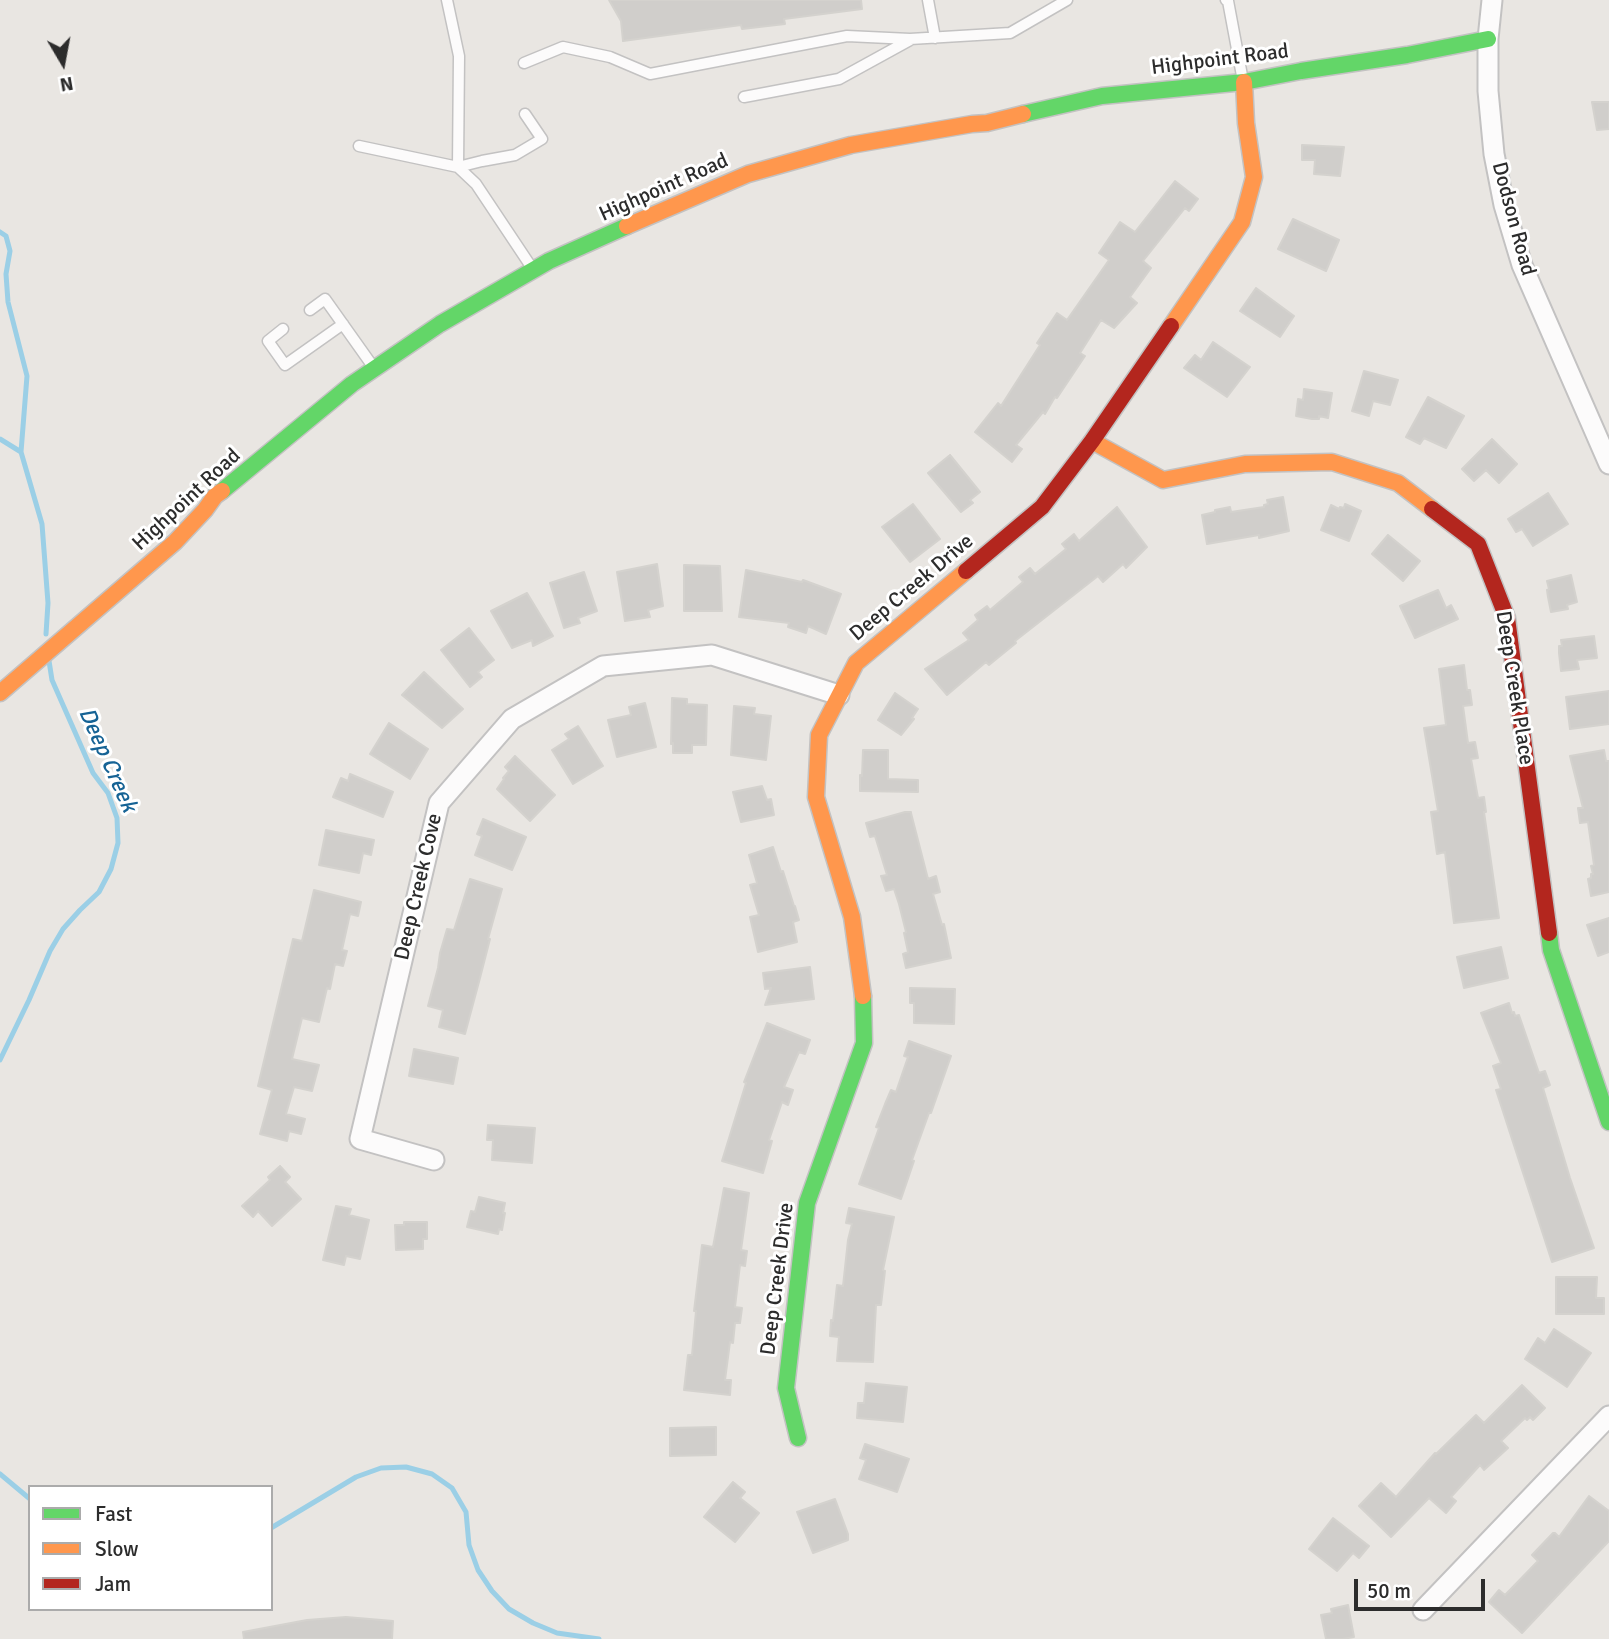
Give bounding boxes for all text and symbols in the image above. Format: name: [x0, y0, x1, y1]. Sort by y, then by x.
north arrow: [28, 28, 98, 98]
street label: Highpoint Road: [1150, 39, 1290, 81]
text: N: [58, 71, 75, 97]
street label: Highpoint Road: [596, 148, 732, 228]
street label: Dodson Road: [1486, 159, 1540, 279]
street label: Highpoint Road: [128, 444, 246, 556]
street label: Deep Creek Drive: [845, 529, 979, 647]
street label: Deep Creek Place: [1489, 609, 1539, 767]
water label: Deep Creek: [72, 703, 142, 817]
street label: Deep Creek Cove: [390, 811, 448, 963]
street label: Deep Creek Drive: [756, 1201, 800, 1357]
legend: [28, 1485, 273, 1611]
text: Fast: [95, 1501, 132, 1527]
text: Slow: [95, 1536, 139, 1562]
scale bar: [1357, 1566, 1488, 1610]
text: Jam: [95, 1571, 131, 1597]
text: 50 m: [1367, 1578, 1411, 1604]

